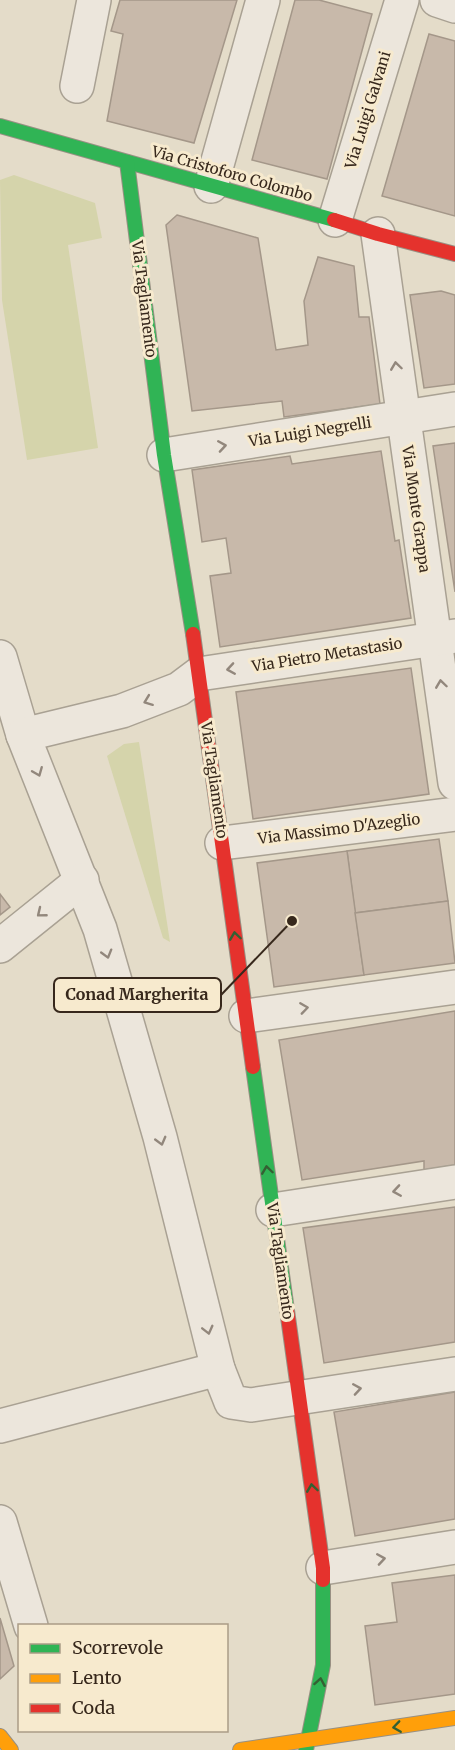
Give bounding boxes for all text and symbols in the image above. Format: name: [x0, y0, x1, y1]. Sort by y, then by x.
street label: Via Luigi Galvani: [340, 49, 394, 172]
street label: Via Cristoforo Colombo: [149, 141, 315, 206]
street label: Via Tagliamento: [128, 238, 161, 359]
one-way arrow: [391, 361, 403, 371]
street label: Via Luigi Negrelli: [246, 412, 373, 451]
one-way arrow: [218, 441, 227, 453]
street label: Via Monte Grappa: [398, 443, 435, 574]
street label: Via Pietro Metastasio: [249, 633, 404, 676]
one-way arrow: [226, 663, 236, 675]
one-way arrow: [436, 679, 448, 688]
one-way arrow: [143, 694, 154, 706]
street label: Via Tagliamento: [197, 719, 232, 840]
one-way arrow: [31, 766, 43, 777]
street label: Via Massimo D'Azeglio: [256, 809, 421, 848]
one-way arrow: [37, 906, 48, 917]
one-way arrow: [229, 931, 242, 940]
one-way arrow: [100, 948, 112, 959]
callout: Conad Margherita: [54, 978, 221, 1012]
text: Conad Margherita: [65, 984, 209, 1004]
one-way arrow: [299, 1002, 309, 1014]
one-way arrow: [154, 1136, 166, 1146]
one-way arrow: [262, 1166, 274, 1175]
one-way arrow: [393, 1185, 402, 1197]
street label: Via Tagliamento: [263, 1200, 298, 1321]
one-way arrow: [201, 1325, 214, 1335]
one-way arrow: [352, 1383, 362, 1396]
one-way arrow: [306, 1484, 319, 1493]
one-way arrow: [376, 1553, 385, 1565]
legend: [18, 1624, 228, 1732]
text: Scorrevole: [72, 1636, 163, 1659]
text: Lento: [72, 1666, 122, 1689]
one-way arrow: [313, 1678, 325, 1687]
text: Coda: [72, 1696, 116, 1719]
one-way arrow: [393, 1720, 402, 1732]

